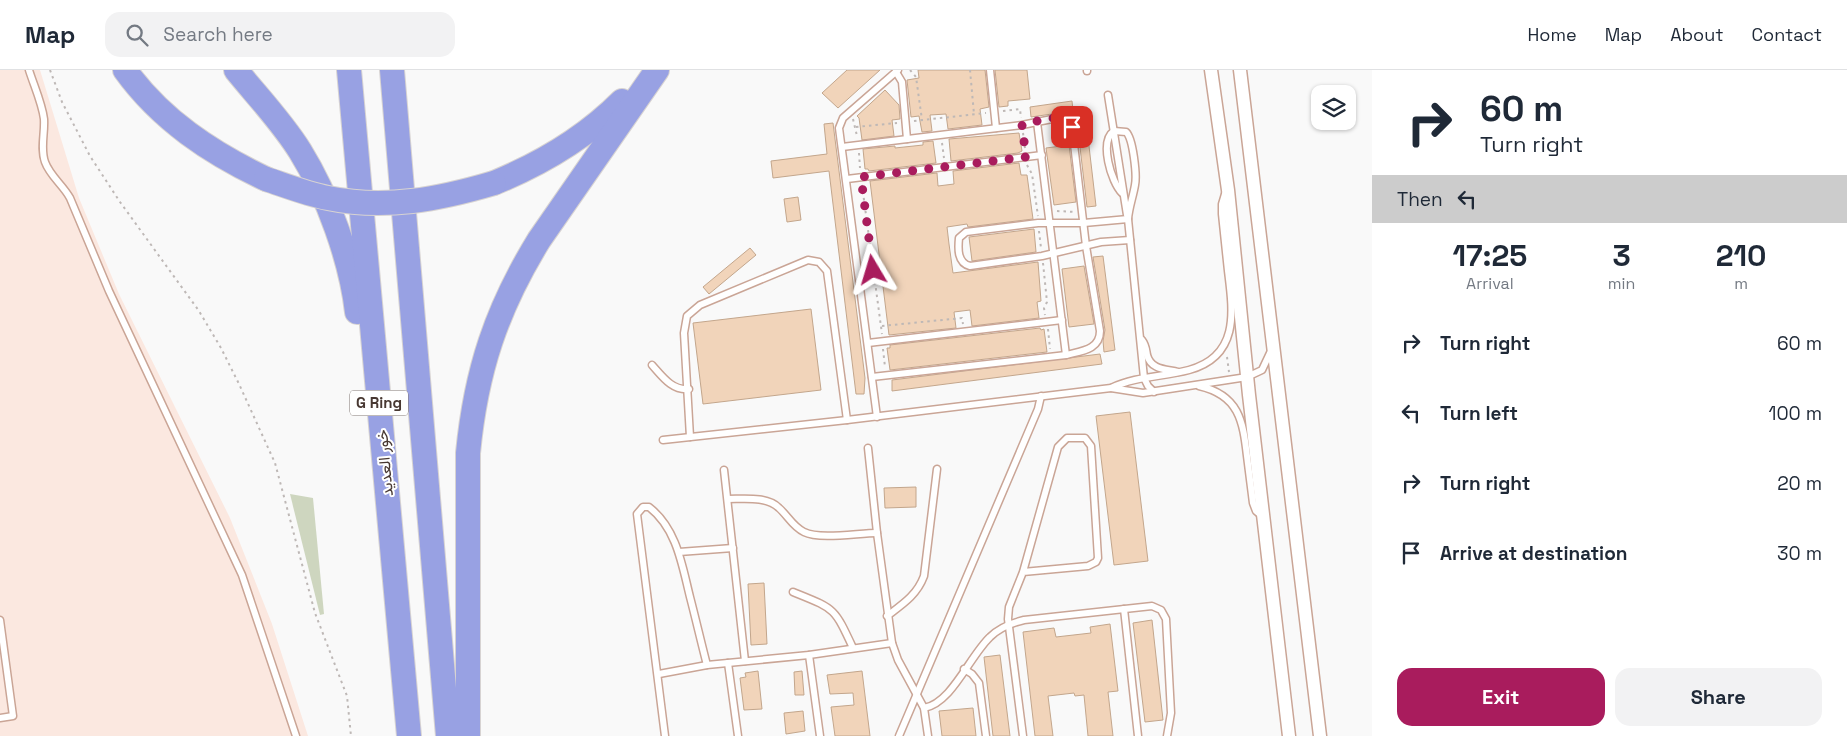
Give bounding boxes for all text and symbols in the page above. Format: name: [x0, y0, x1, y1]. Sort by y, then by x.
search box: [105, 12, 455, 57]
text: Map: [25, 19, 75, 50]
icon: search: [123, 21, 151, 49]
text: Search here: [163, 22, 273, 47]
text: Home: [1528, 23, 1577, 46]
text: Map: [1605, 23, 1642, 46]
text: About: [1670, 23, 1724, 46]
text: Contact: [1752, 23, 1822, 46]
map controls: [1311, 85, 1356, 130]
button: layers: [1311, 85, 1356, 130]
text: 60 m: [1480, 87, 1563, 131]
icon: right: [1397, 90, 1462, 155]
pin: [1051, 106, 1093, 148]
icon: arrive: [1058, 113, 1086, 141]
text: Turn right: [1480, 130, 1583, 158]
icon: left: [1453, 185, 1481, 213]
text: Then: [1397, 187, 1443, 212]
text: 17:25: [1452, 236, 1527, 275]
text: 3: [1612, 236, 1631, 275]
text: 210: [1716, 236, 1767, 275]
position arrow: [846, 243, 898, 295]
text: Arrival: [1466, 273, 1514, 294]
text: min: [1608, 273, 1635, 294]
text: m: [1734, 273, 1748, 294]
icon: right: [1397, 329, 1425, 357]
text: Turn right: [1440, 331, 1530, 356]
text: 60 m: [1777, 331, 1822, 356]
road number: G Ring: [350, 390, 408, 416]
icon: left: [1397, 399, 1425, 427]
text: Turn left: [1440, 401, 1518, 426]
text: 100 m: [1768, 401, 1822, 426]
street label: خور العديد: [371, 428, 398, 497]
icon: right: [1397, 469, 1425, 497]
text: Turn right: [1440, 471, 1530, 496]
text: 20 m: [1777, 471, 1822, 496]
icon: arrive: [1397, 539, 1425, 567]
text: Arrive at destination: [1440, 541, 1628, 566]
text: 30 m: [1777, 541, 1822, 566]
button: Exit: [1397, 668, 1605, 726]
button: Share: [1615, 668, 1822, 726]

